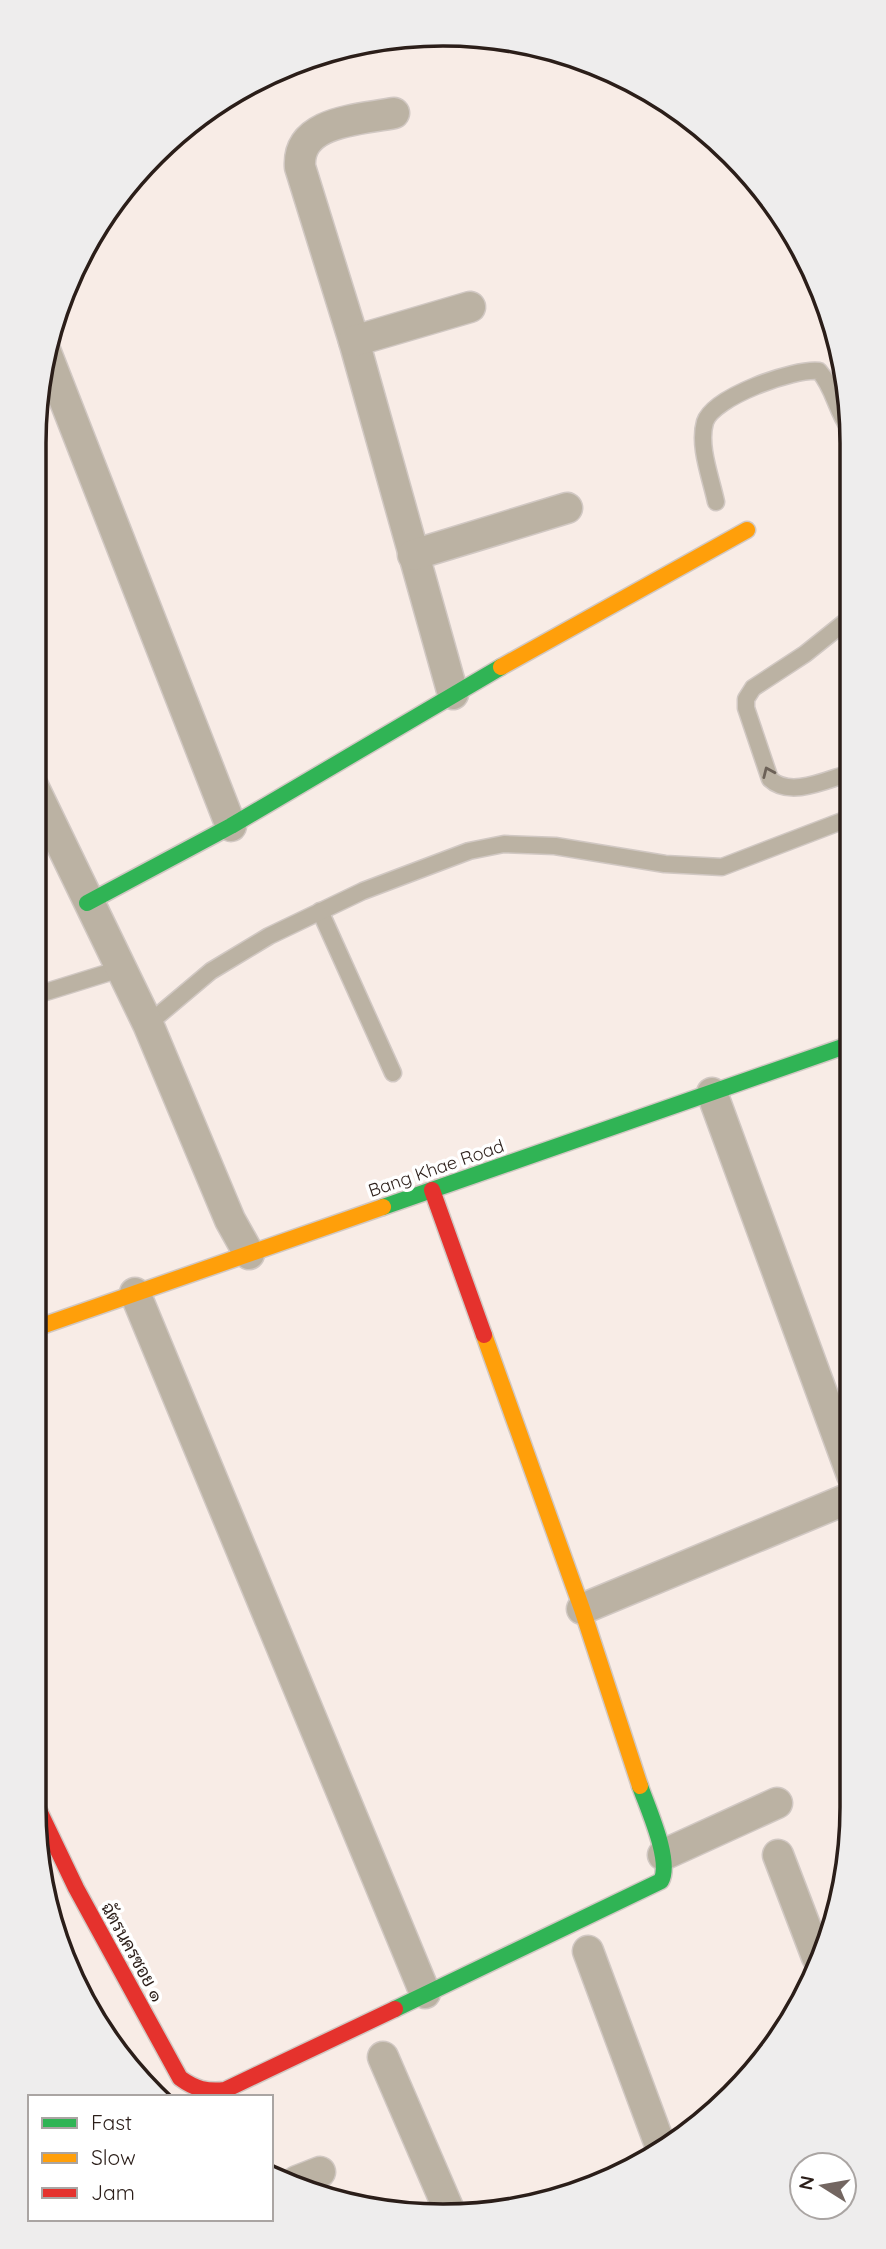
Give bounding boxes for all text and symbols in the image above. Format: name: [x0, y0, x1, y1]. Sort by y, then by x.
one-way arrow: [762, 767, 776, 779]
street label: Bang Khae Road: [365, 1134, 507, 1202]
street label: ฉัตรนครซอย ๑: [96, 1898, 170, 2006]
legend: [28, 2095, 273, 2221]
text: Fast: [91, 2109, 132, 2135]
text: Slow: [91, 2144, 136, 2170]
north arrow: [788, 2151, 858, 2221]
text: N: [793, 2174, 819, 2192]
text: Jam: [91, 2179, 135, 2205]

